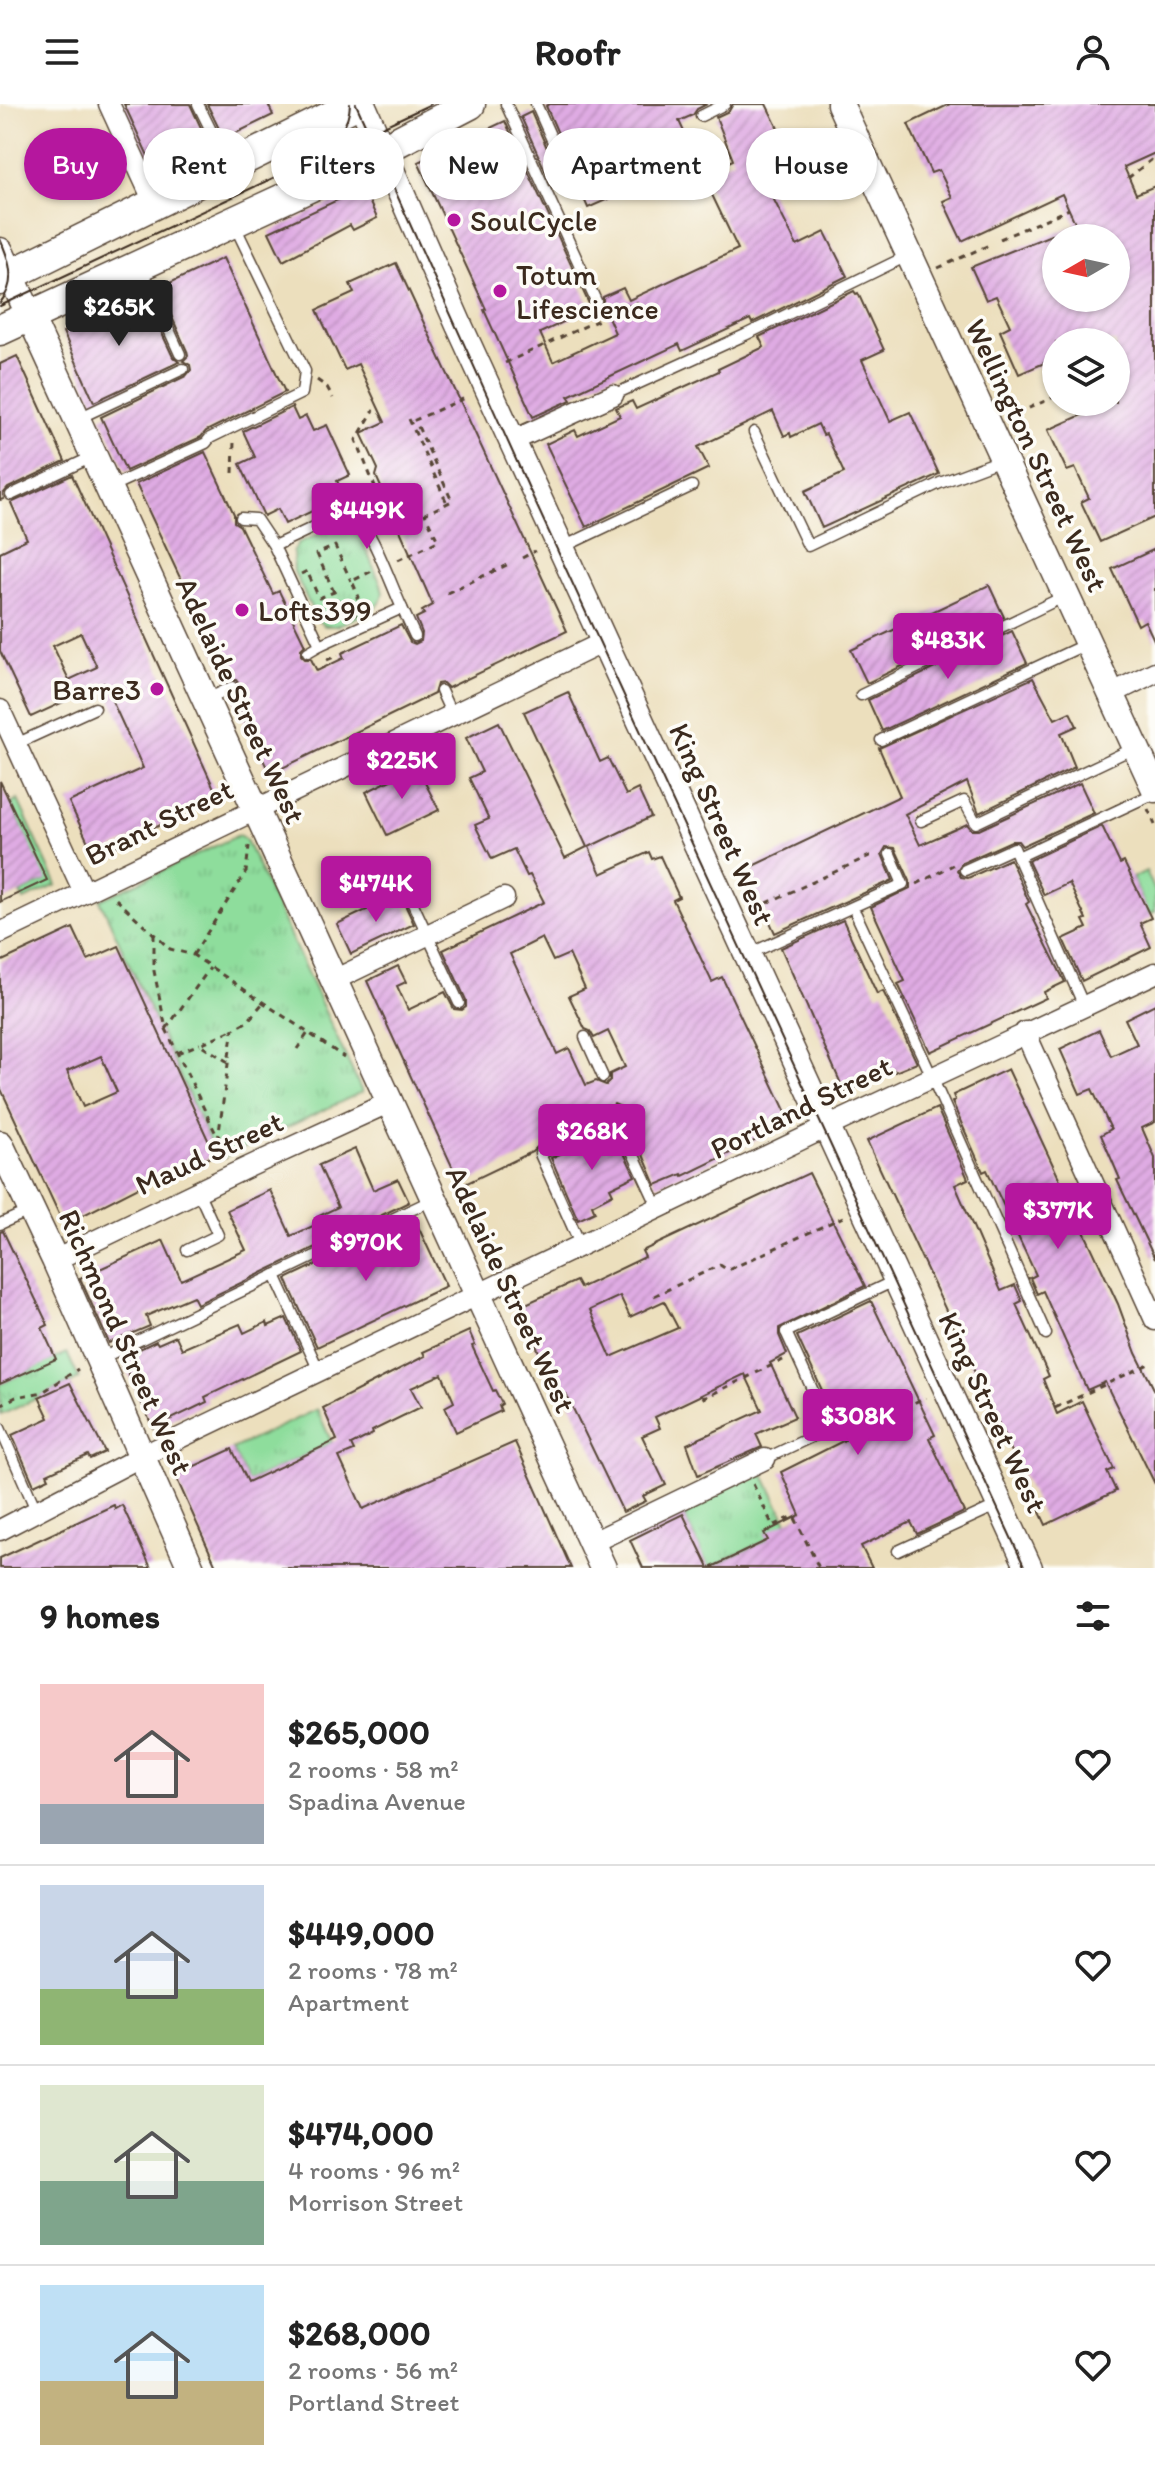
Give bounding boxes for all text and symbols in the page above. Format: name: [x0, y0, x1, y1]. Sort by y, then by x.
icon: menu: [40, 30, 84, 74]
icon: person: [1071, 30, 1115, 74]
text: Roofr: [535, 31, 620, 74]
chip: Buy: [24, 128, 127, 200]
chip: Rent: [143, 128, 255, 200]
chip: Filters: [271, 128, 404, 200]
chip: New: [420, 128, 527, 200]
chip: Apartment: [543, 128, 730, 200]
chip: House: [746, 128, 877, 200]
place label: SoulCycle: [470, 202, 597, 239]
marker: SoulCycle: [445, 211, 463, 229]
north arrow: [1042, 224, 1130, 312]
map controls: [1042, 224, 1130, 416]
place label: Totum Lifescience: [516, 256, 659, 327]
pin: $265K: [63, 280, 175, 348]
marker: Totum Lifescience: [491, 282, 509, 300]
text: $265K: [84, 290, 154, 322]
street label: Wellington Street West: [957, 313, 1117, 597]
button: layers: [1042, 328, 1130, 416]
pin: $449K: [311, 483, 423, 551]
text: $449K: [330, 493, 404, 525]
street label: Adelaide Street West: [168, 571, 314, 829]
place label: Lofts399: [258, 592, 372, 629]
marker: Lofts399: [233, 601, 251, 619]
pin: $483K: [892, 613, 1004, 681]
text: $483K: [911, 623, 985, 655]
place label: Barre3: [52, 671, 141, 708]
marker: Barre3: [148, 680, 166, 698]
street label: King Street West: [661, 717, 783, 931]
pin: $225K: [346, 733, 458, 801]
text: $225K: [367, 743, 437, 775]
street label: Brant Street: [79, 770, 239, 874]
pin: $474K: [320, 856, 432, 924]
text: $474K: [339, 866, 413, 898]
street label: Portland Street: [704, 1047, 898, 1167]
street label: Maud Street: [129, 1103, 289, 1203]
pin: $268K: [536, 1104, 648, 1172]
text: $268K: [556, 1114, 628, 1146]
street label: Adelaide Street West: [438, 1160, 584, 1418]
pin: $377K: [1002, 1183, 1114, 1251]
text: $377K: [1023, 1193, 1093, 1225]
street label: Richmond Street West: [51, 1203, 201, 1481]
pin: $970K: [310, 1215, 422, 1283]
text: $970K: [330, 1225, 402, 1257]
street label: King Street West: [930, 1306, 1056, 1518]
pin: $308K: [802, 1389, 914, 1457]
text: $308K: [821, 1399, 895, 1431]
icon: filters: [1071, 1594, 1115, 1638]
text: 9 homes: [40, 1596, 160, 1637]
text: $265,000: [288, 1712, 430, 1753]
icon: home: [104, 1716, 200, 1812]
icon: heart: [1071, 1742, 1115, 1786]
text: 2 rooms · 58 m²: [288, 1753, 459, 1785]
text: Spadina Avenue: [288, 1785, 466, 1817]
text: $449,000: [288, 1913, 435, 1954]
icon: home: [104, 1917, 200, 2013]
icon: heart: [1071, 1943, 1115, 1987]
text: 2 rooms · 78 m²: [288, 1954, 458, 1986]
text: Apartment: [288, 1986, 409, 2018]
text: $474,000: [288, 2113, 434, 2154]
icon: home: [104, 2117, 200, 2213]
icon: heart: [1071, 2143, 1115, 2187]
text: 4 rooms · 96 m²: [288, 2154, 460, 2186]
text: Morrison Street: [288, 2186, 463, 2218]
text: $268,000: [288, 2313, 431, 2354]
icon: home: [104, 2317, 200, 2413]
icon: heart: [1071, 2343, 1115, 2387]
text: 2 rooms · 56 m²: [288, 2354, 458, 2386]
text: Portland Street: [288, 2386, 459, 2418]

